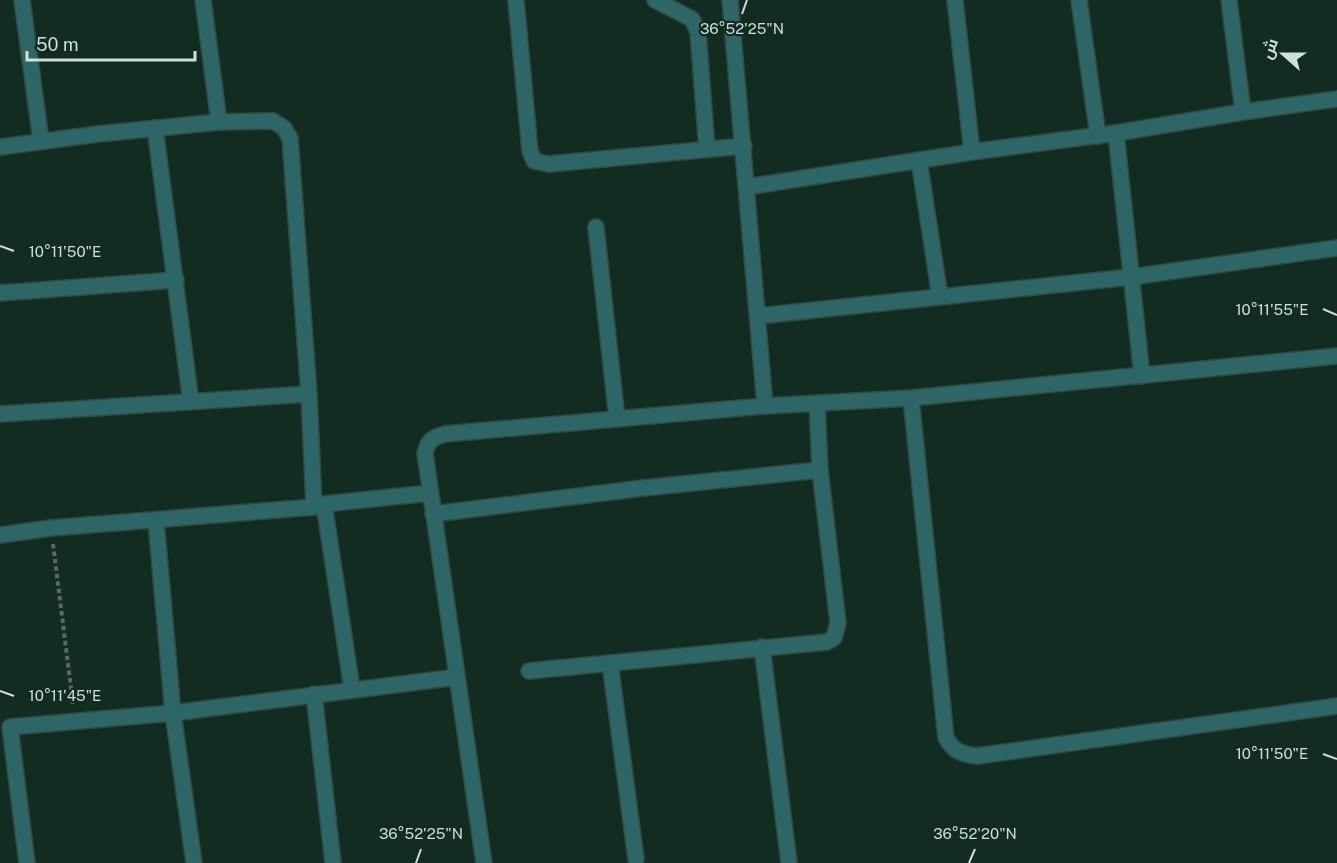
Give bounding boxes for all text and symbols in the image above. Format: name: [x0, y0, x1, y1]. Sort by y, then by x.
text: 36°52'25"N: [700, 20, 784, 37]
scale bar: [27, 24, 195, 62]
north arrow: [1253, 24, 1313, 84]
text: 50 m: [36, 34, 79, 55]
text: ش: [1257, 36, 1282, 62]
text: 10°11'50"E: [29, 243, 101, 260]
text: 10°11'55"E: [1235, 301, 1309, 318]
text: 10°11'45"E: [29, 687, 101, 704]
text: 10°11'50"E: [1236, 745, 1308, 762]
text: 36°52'25"N: [379, 825, 463, 842]
text: 36°52'20"N: [933, 825, 1017, 842]

